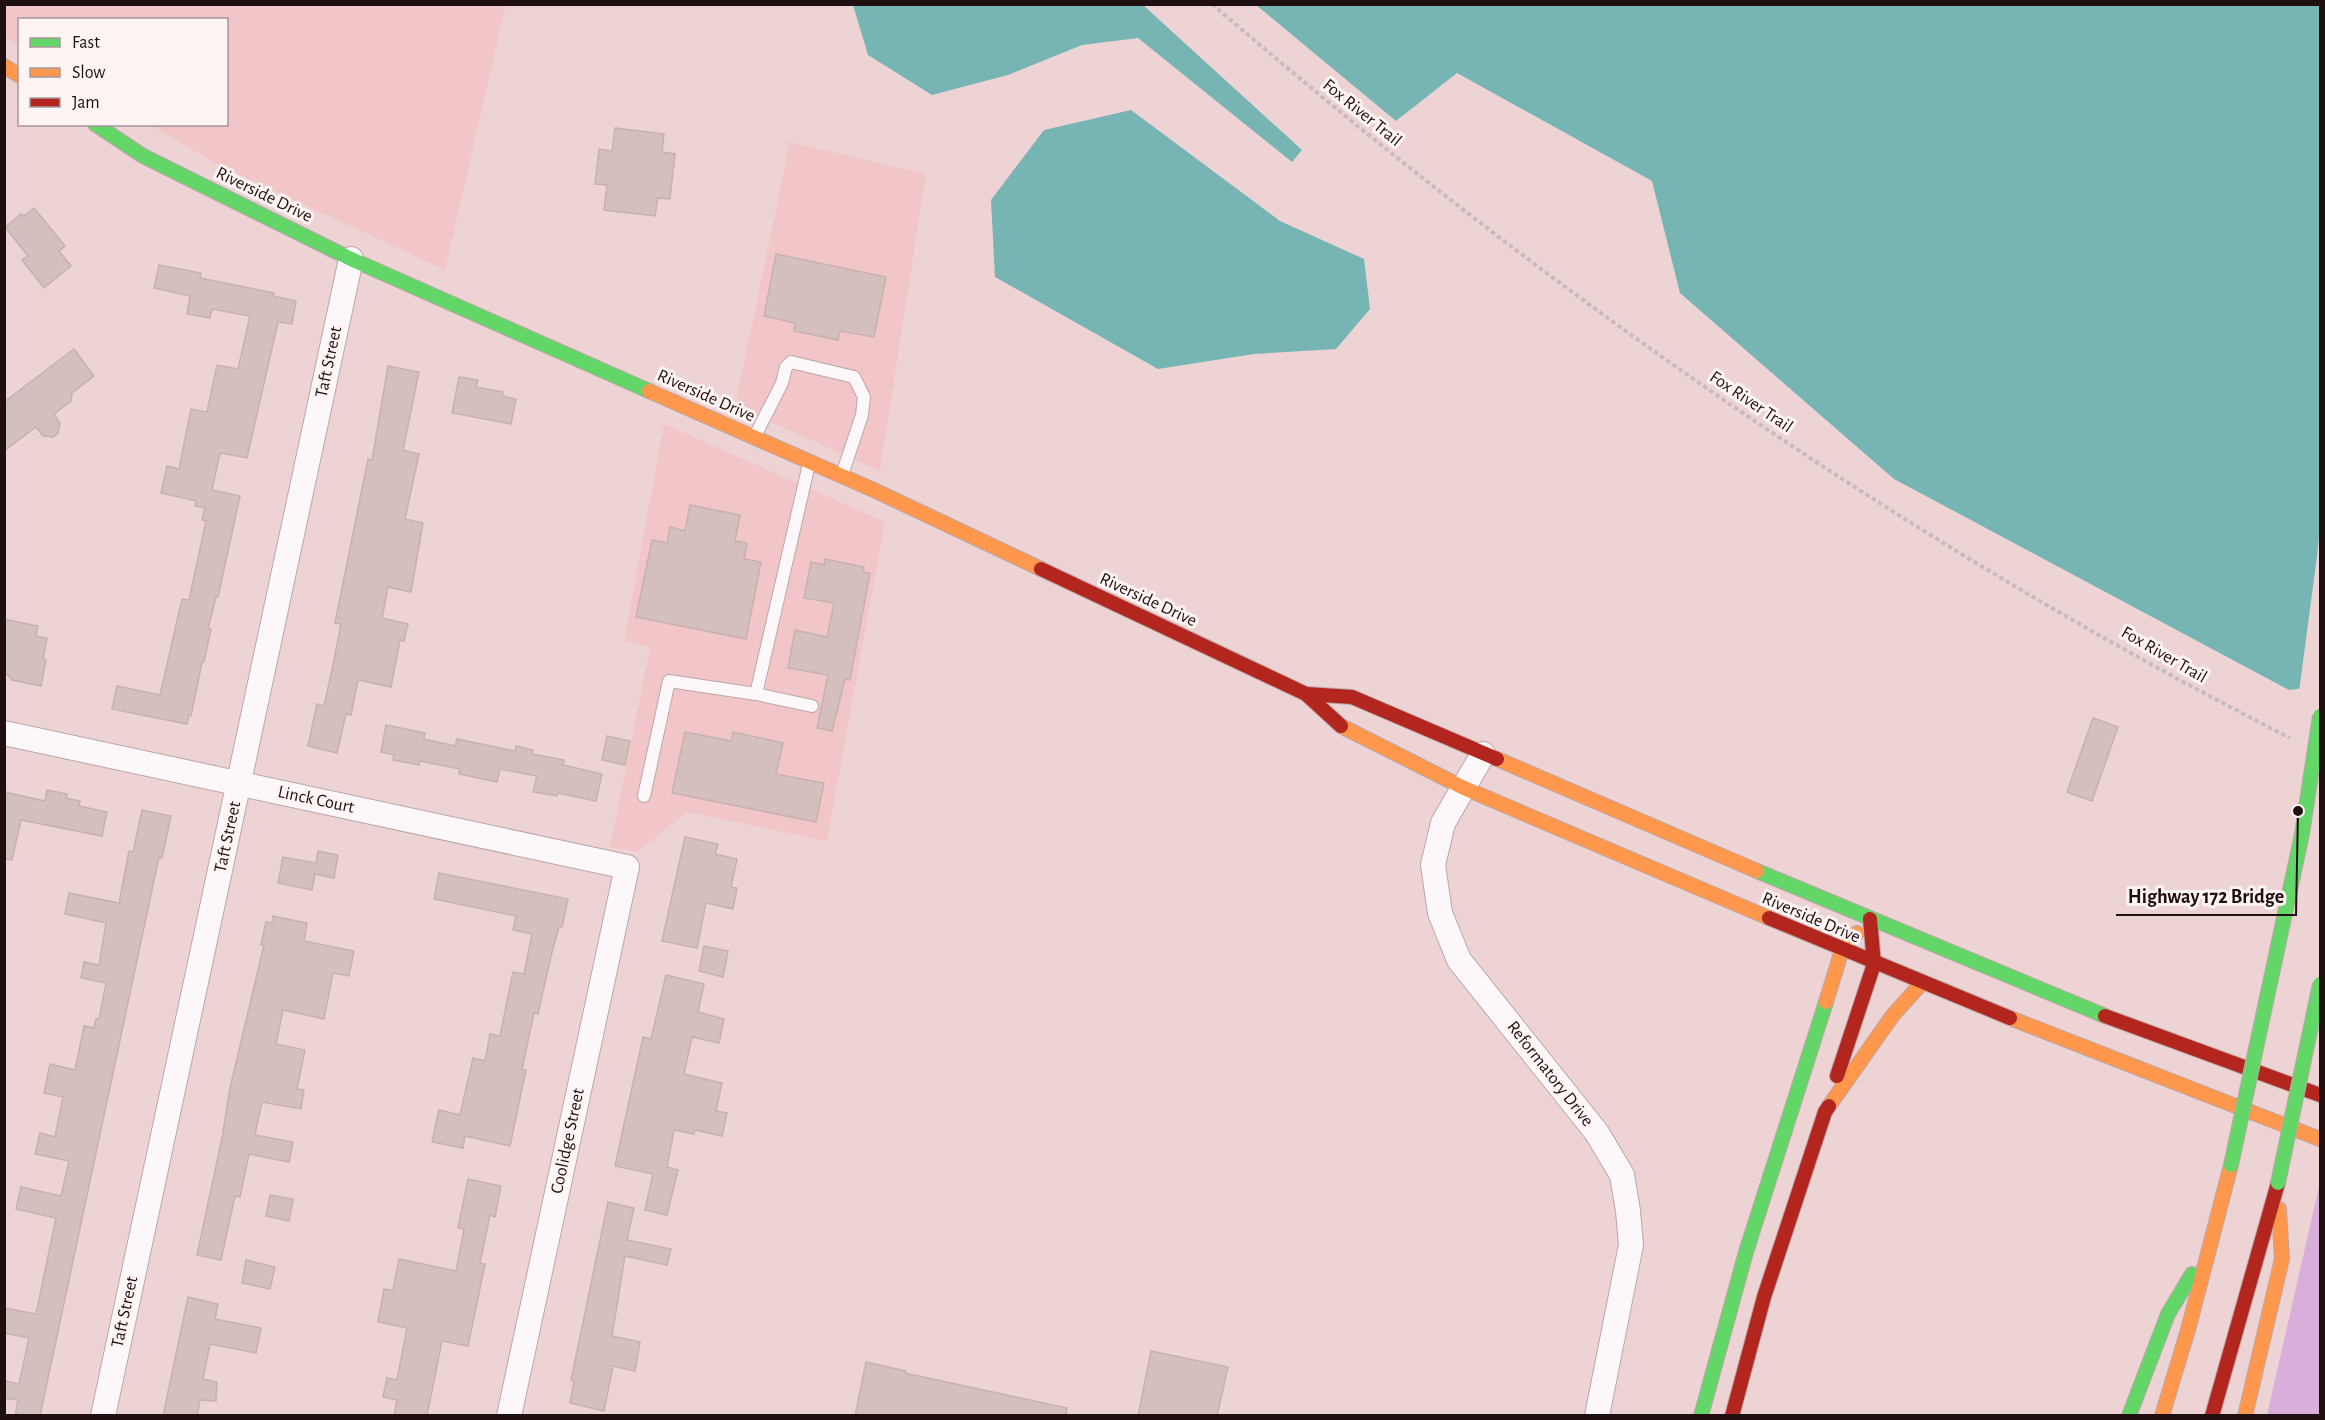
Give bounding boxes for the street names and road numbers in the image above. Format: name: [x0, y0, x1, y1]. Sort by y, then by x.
street label: Fox River Trail: [1319, 76, 1405, 150]
street label: Riverside Drive: [213, 164, 315, 226]
street label: Taft Street: [313, 324, 345, 399]
street label: Riverside Drive: [654, 366, 758, 426]
street label: Fox River Trail: [1706, 368, 1796, 436]
street label: Riverside Drive: [1097, 570, 1199, 630]
street label: Fox River Trail: [2118, 623, 2210, 687]
street label: Linck Court: [276, 783, 356, 817]
street label: Taft Street: [212, 799, 244, 874]
street label: Riverside Drive: [1759, 889, 1863, 947]
street label: Reformatory Drive: [1503, 1018, 1597, 1130]
street label: Coolidge Street: [548, 1086, 588, 1195]
street label: Taft Street: [109, 1274, 141, 1349]

